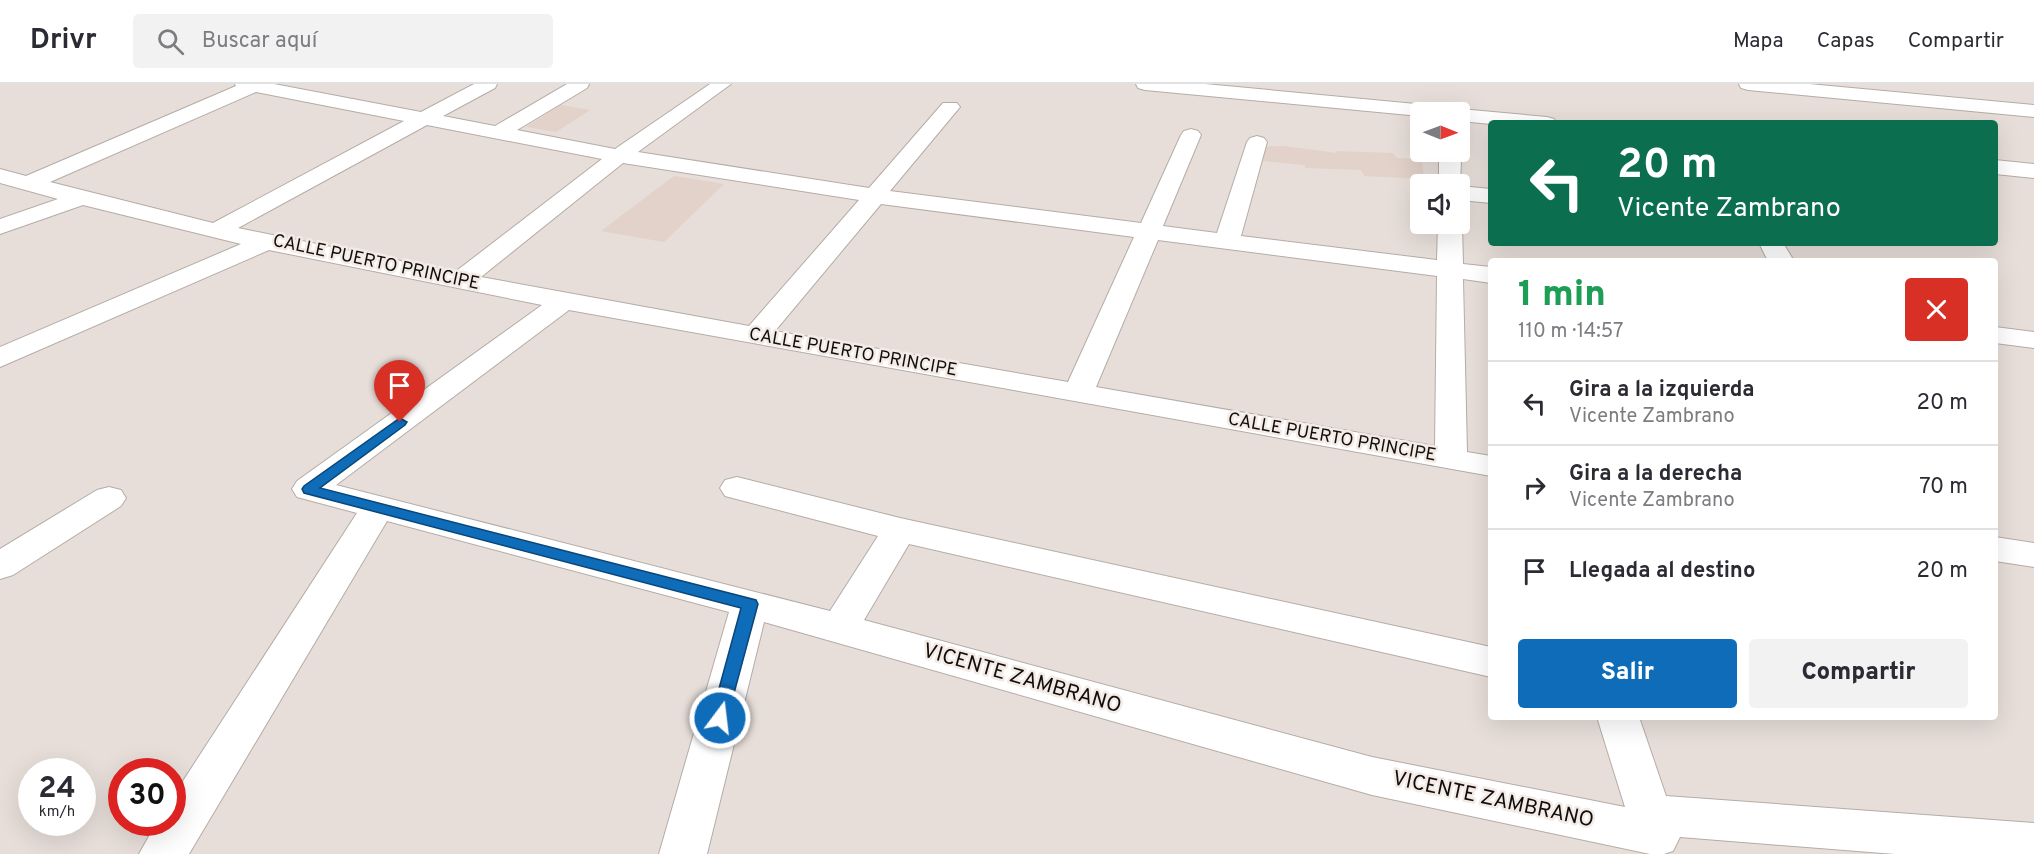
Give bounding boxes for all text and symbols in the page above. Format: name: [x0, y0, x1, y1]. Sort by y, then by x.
search box: [133, 14, 553, 68]
text: Drivr: [30, 23, 97, 59]
icon: search: [154, 25, 187, 58]
text: Buscar aquí: [202, 28, 317, 55]
text: Mapa: [1733, 28, 1784, 55]
text: Capas: [1817, 28, 1875, 55]
text: Compartir: [1908, 28, 2004, 55]
north arrow: [1410, 102, 1470, 162]
map controls: [1410, 102, 1470, 234]
text: 20 m: [1617, 140, 1718, 193]
icon: left: [1518, 144, 1596, 222]
button: sound: [1410, 174, 1470, 234]
text: Vicente Zambrano: [1617, 192, 1841, 226]
street label: CALLE PUERTO PRINCIPE: [270, 230, 482, 296]
text: 1 min: [1518, 273, 1606, 319]
button: close: [1905, 278, 1968, 341]
text: 110 m · 14:57: [1518, 319, 1623, 345]
street label: CALLE PUERTO PRINCIPE: [747, 323, 959, 383]
pin: [374, 360, 425, 422]
icon: arrive: [383, 369, 416, 402]
text: Gira a la izquierda: [1569, 377, 1755, 404]
icon: left: [1518, 387, 1551, 420]
text: 20 m: [1917, 390, 1968, 417]
text: Vicente Zambrano: [1569, 404, 1735, 430]
street label: CALLE PUERTO PRINCIPE: [1226, 408, 1438, 468]
text: Gira a la derecha: [1569, 461, 1742, 488]
icon: right: [1518, 471, 1551, 504]
text: 70 m: [1919, 474, 1968, 501]
text: Vicente Zambrano: [1569, 488, 1735, 514]
icon: arrive: [1518, 555, 1551, 588]
text: Llegada al destino: [1569, 558, 1755, 585]
text: 20 m: [1917, 558, 1968, 585]
street label: VICENTE ZAMBRANO: [920, 638, 1124, 720]
button: Salir: [1518, 639, 1737, 708]
button: Compartir: [1749, 639, 1968, 708]
position arrow: [688, 686, 752, 750]
speed limit sign: 30: [108, 758, 186, 836]
street label: VICENTE ZAMBRANO: [1390, 765, 1596, 835]
text: 24: [38, 771, 76, 808]
text: km/h: [39, 803, 75, 822]

